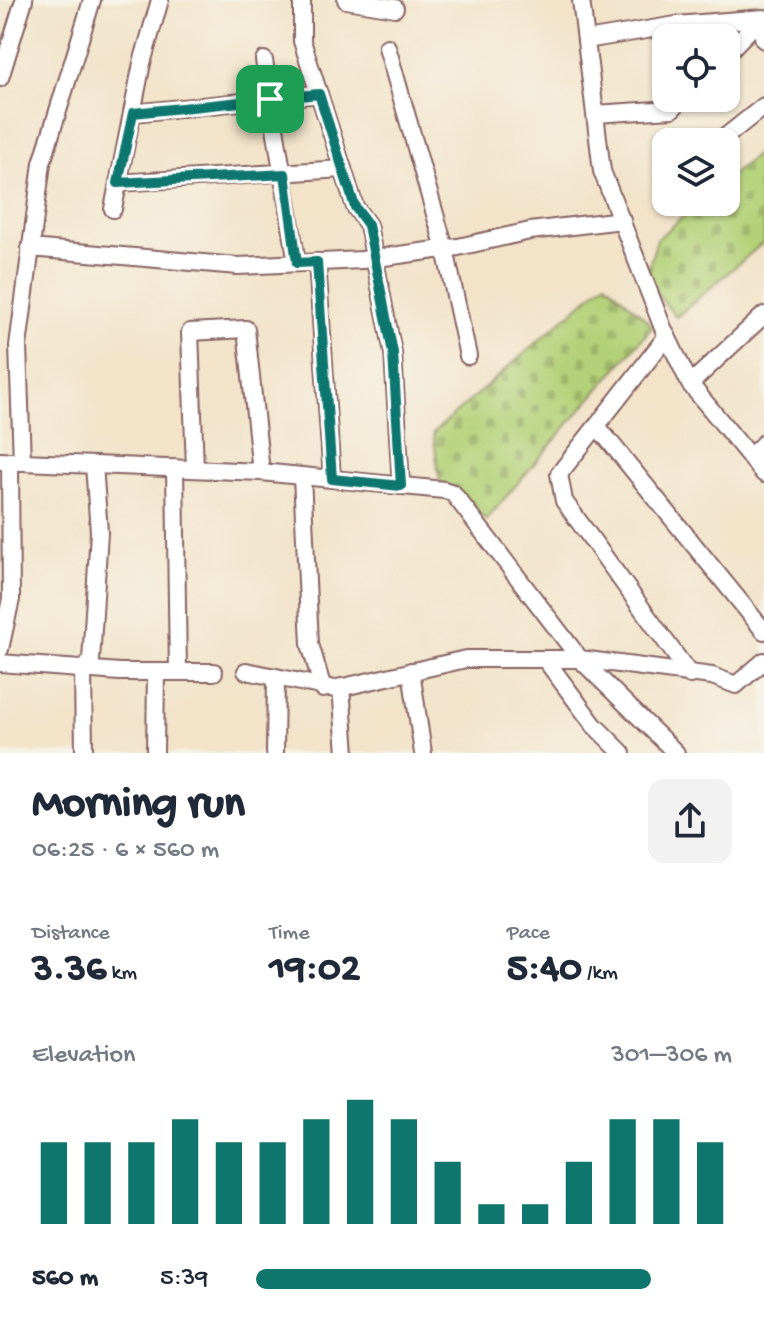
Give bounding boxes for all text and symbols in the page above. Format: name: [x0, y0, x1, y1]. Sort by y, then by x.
map controls: [652, 24, 740, 216]
button: locate: [652, 24, 740, 112]
pin: [236, 65, 304, 133]
icon: arrive: [248, 77, 292, 121]
button: layers: [652, 128, 740, 216]
button: share: [648, 779, 732, 863]
text: Morning run: [32, 780, 245, 832]
text: 06:25 · 6 × 560 m: [32, 836, 219, 867]
text: Distance: [32, 921, 110, 947]
text: Time: [269, 921, 310, 947]
text: Pace: [507, 921, 550, 947]
text: 3.36: [32, 947, 106, 994]
text: 19:02: [269, 947, 360, 994]
text: 5:40: [507, 947, 582, 994]
text: km: [106, 961, 137, 987]
text: /km: [582, 961, 618, 987]
text: Elevation: [32, 1041, 135, 1072]
text: 301–306 m: [611, 1041, 732, 1072]
text: 560 m: [32, 1264, 98, 1295]
text: 5:39: [160, 1264, 208, 1295]

